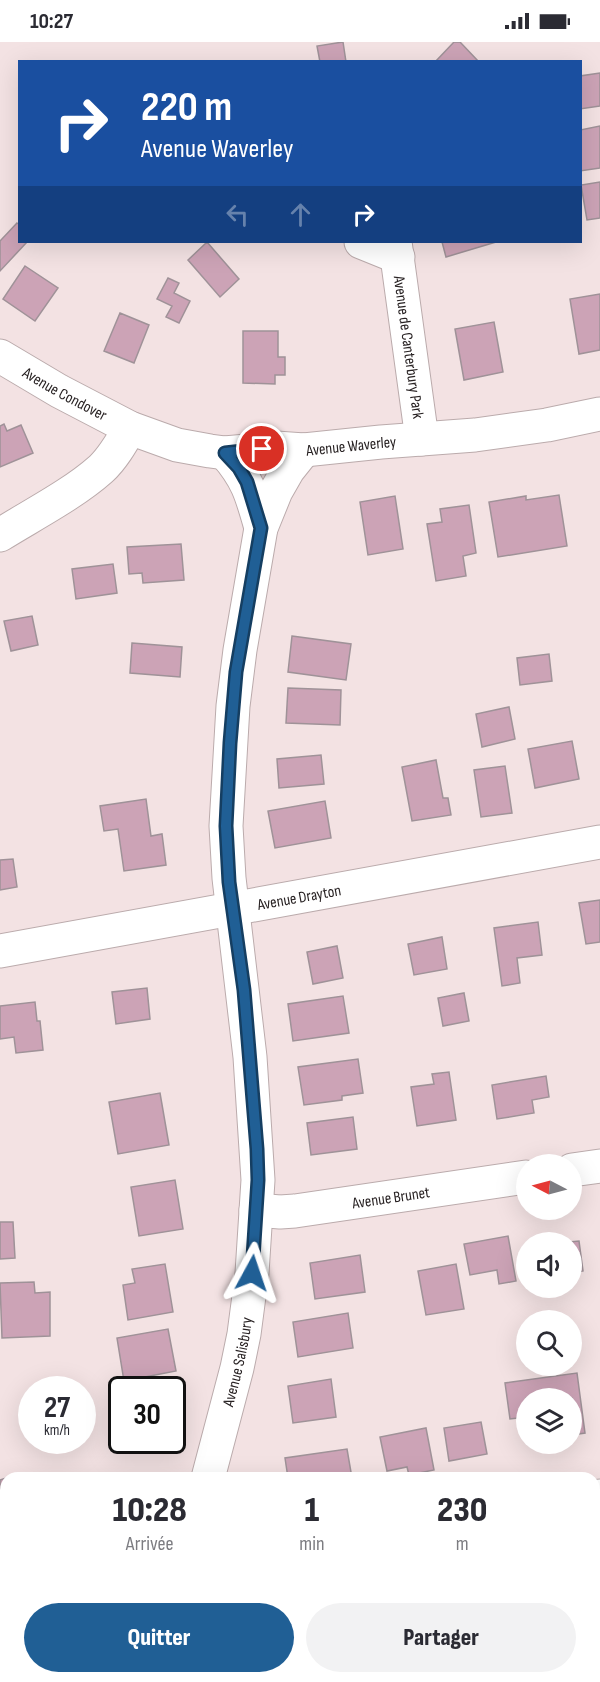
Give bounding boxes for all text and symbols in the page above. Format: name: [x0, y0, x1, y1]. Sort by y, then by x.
text: 10:27: [30, 8, 73, 35]
text: 220 m: [141, 82, 232, 133]
icon: right: [42, 84, 120, 162]
text: Avenue Waverley: [141, 133, 293, 165]
icon: left: [221, 198, 254, 231]
icon: ahead: [284, 198, 317, 231]
icon: right: [347, 198, 380, 231]
street label: Avenue de Canterbury Park: [389, 274, 427, 420]
street label: Avenue Condover: [18, 363, 110, 425]
pin: [236, 423, 287, 474]
icon: arrive: [245, 432, 278, 465]
street label: Avenue Waverley: [304, 433, 397, 461]
street label: Avenue Drayton: [255, 881, 343, 915]
north arrow: [516, 1154, 582, 1220]
map controls: [516, 1154, 582, 1454]
street label: Avenue Brunet: [350, 1183, 431, 1214]
button: sound: [516, 1232, 582, 1298]
position arrow: [220, 1241, 284, 1305]
button: search: [516, 1310, 582, 1376]
street label: Avenue Salisbury: [219, 1316, 257, 1410]
speed limit sign: 30: [108, 1376, 186, 1454]
button: layers: [516, 1388, 582, 1454]
text: 27: [44, 1390, 70, 1426]
text: km/h: [44, 1421, 70, 1440]
text: 10:28: [113, 1489, 187, 1532]
text: 1: [305, 1489, 319, 1532]
text: 230: [437, 1489, 487, 1532]
text: Arrivée: [126, 1532, 174, 1556]
text: min: [299, 1532, 324, 1556]
text: m: [456, 1532, 469, 1556]
button: Quitter: [24, 1603, 294, 1672]
button: Partager: [306, 1603, 576, 1672]

